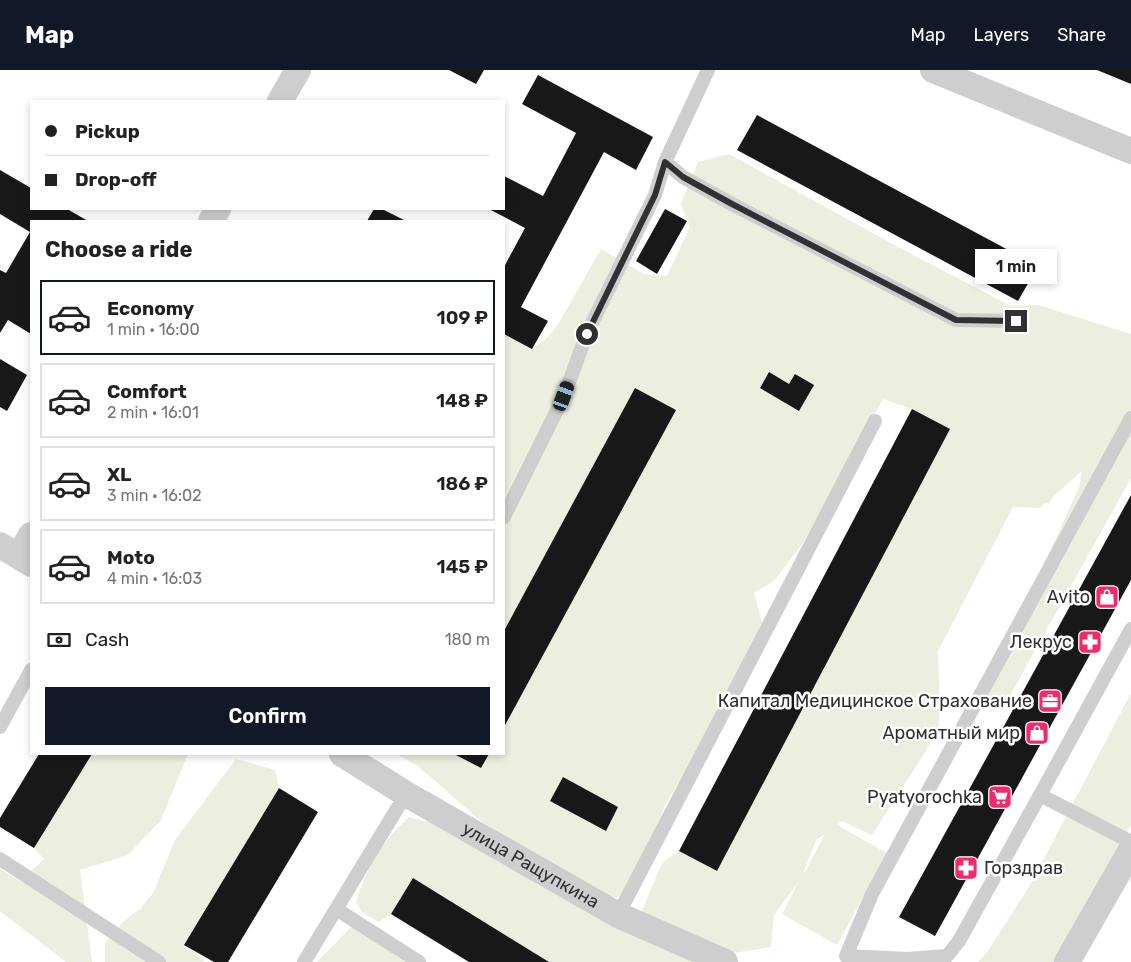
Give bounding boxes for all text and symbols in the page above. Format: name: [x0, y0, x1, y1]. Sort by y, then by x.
text: Map: [25, 21, 74, 49]
text: Map: [911, 24, 946, 46]
text: Layers: [974, 24, 1029, 46]
text: Share: [1057, 24, 1106, 46]
text: Pickup: [75, 120, 140, 143]
text: Drop-off: [75, 168, 157, 191]
text: Choose a ride: [45, 236, 192, 263]
callout: 1 min: [975, 248, 1057, 284]
text: 1 min: [996, 257, 1036, 276]
icon: car: [47, 295, 92, 340]
text: Economy: [107, 297, 194, 320]
text: 109 ₽: [437, 306, 488, 329]
route end: [1005, 310, 1027, 332]
text: 1 min · 16:00: [107, 320, 200, 339]
route start: [576, 323, 598, 345]
icon: car: [47, 378, 92, 423]
car: [551, 379, 576, 413]
text: Comfort: [107, 380, 187, 403]
text: 148 ₽: [436, 389, 488, 412]
text: 2 min · 16:01: [107, 403, 199, 422]
icon: car: [47, 461, 92, 506]
text: XL: [107, 463, 131, 486]
text: 186 ₽: [436, 472, 488, 495]
text: 3 min · 16:02: [107, 486, 202, 505]
icon: car: [47, 544, 92, 589]
text: Moto: [107, 546, 155, 569]
text: 145 ₽: [437, 555, 488, 578]
text: 4 min · 16:03: [107, 569, 202, 588]
shop icon: Avito: [1094, 584, 1120, 610]
place label: Avito: [1047, 586, 1090, 608]
icon: cash: [45, 626, 73, 654]
text: Cash: [85, 628, 129, 651]
pharmacy icon: Лекрус: [1077, 629, 1103, 655]
text: 180 m: [445, 630, 490, 649]
place label: Лекрус: [1010, 631, 1072, 653]
button: Confirm: [45, 687, 490, 745]
office icon: Капитал Медицинское Страхование: [1037, 688, 1063, 714]
place label: Капитал Медицинское Страхование: [718, 690, 1032, 712]
shop icon: Ароматный мир: [1024, 720, 1050, 746]
place label: Ароматный мир: [882, 722, 1020, 744]
supermarket icon: Pyatyorochka: [987, 784, 1013, 810]
place label: Pyatyorochka: [867, 786, 982, 808]
street label: улица Ращупкина: [458, 817, 603, 913]
pharmacy icon: Горздрав: [953, 855, 979, 881]
place label: Горздрав: [984, 857, 1063, 879]

